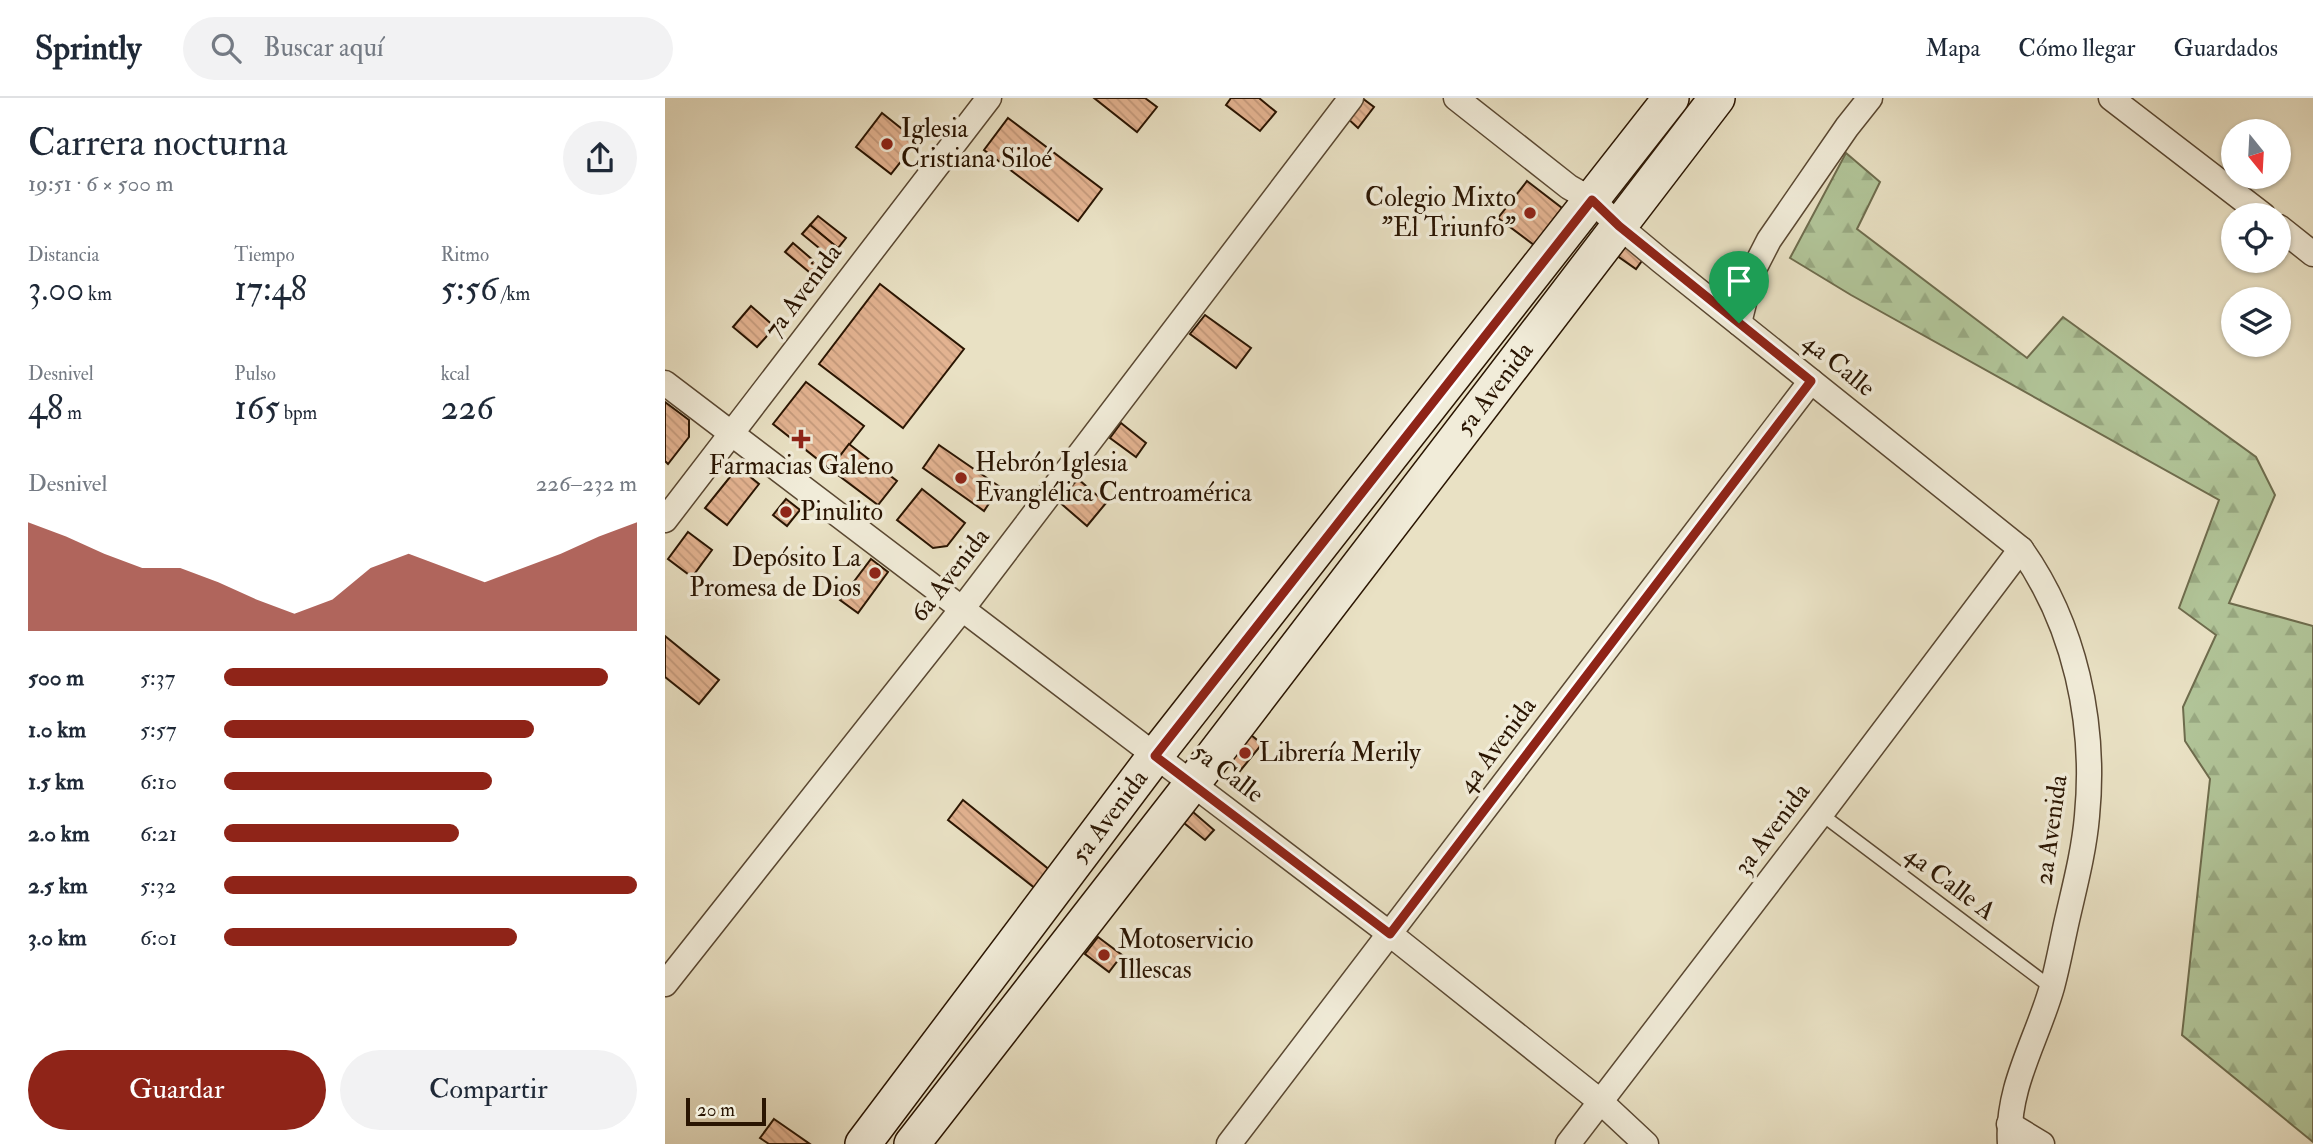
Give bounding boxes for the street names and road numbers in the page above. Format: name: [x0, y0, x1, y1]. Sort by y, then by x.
street label: 7a Avenida: [757, 237, 849, 344]
street label: 4a Calle: [1796, 326, 1882, 404]
street label: 5a Avenida: [1449, 335, 1541, 442]
street label: 6a Avenida: [903, 521, 997, 628]
street label: 4a Avenida: [1451, 691, 1544, 799]
street label: 5a Calle: [1186, 736, 1270, 810]
street label: 5a Avenida: [1064, 763, 1155, 870]
street label: 2a Avenida: [2027, 773, 2075, 887]
street label: 3a Avenida: [1727, 776, 1817, 882]
street label: 4a Calle A: [1898, 838, 2002, 928]

